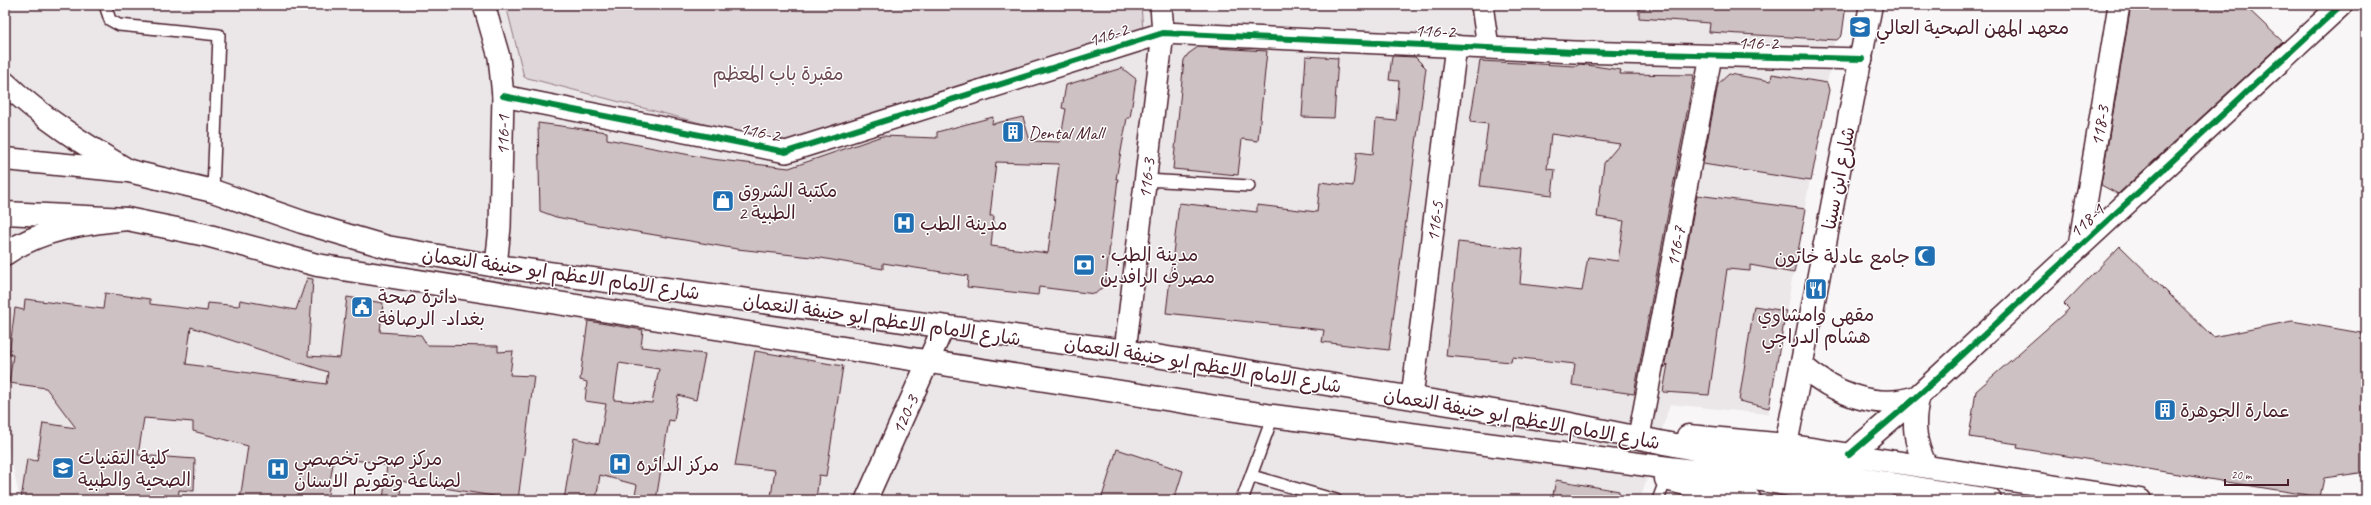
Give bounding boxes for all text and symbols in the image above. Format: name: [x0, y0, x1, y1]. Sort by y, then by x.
school or university icon: معهد المهن الصحية العالي: [1847, 14, 1873, 40]
place label: معهد المهن الصحية العالي: [1876, 16, 2069, 44]
street label: 116-2: [1085, 17, 1133, 53]
street label: 116-2: [1414, 18, 1457, 44]
street label: 116-2: [1738, 31, 1780, 55]
park label: مقبرة باب المعظم: [712, 62, 844, 88]
street label: 118-3: [2085, 102, 2115, 148]
street label: 116-1: [491, 113, 515, 155]
street label: 116-2: [738, 116, 783, 148]
building icon: Dental Mall: [1000, 119, 1026, 145]
place label: Dental Mall: [1028, 121, 1107, 145]
street label: شارع ابن سينا: [1817, 125, 1862, 232]
street label: 116-3: [1132, 155, 1161, 200]
place label: مكتبة الشروق الطبية 2: [738, 179, 837, 225]
shop icon: مكتبة الشروق الطبية 2: [710, 188, 736, 214]
street label: 118-1: [2064, 197, 2111, 243]
street label: 116-5: [1421, 199, 1450, 243]
hospital icon: مدينة الطب: [891, 210, 917, 236]
place label: مدينة الطب: [920, 212, 1008, 236]
street label: 116-7: [1660, 223, 1692, 269]
street label: شارع الامام الاعظم ابو حنيفة النعمان: [420, 243, 701, 307]
place label: مدينة الطب ٠ مصرف الرافدين: [1100, 243, 1215, 289]
mosque icon: جامع عادلة خاتون: [1912, 243, 1938, 269]
place label: جامع عادلة خاتون: [1775, 245, 1910, 270]
bank icon: مدينة الطب ٠ مصرف الرافدين: [1071, 252, 1097, 278]
restaurant icon: مقهى وامشاوي هشام الدراجي: [1803, 276, 1829, 302]
place label: دائرة صحة بغداد- الرصافة: [378, 285, 485, 331]
street label: شارع الامام الاعظم ابو حنيفة النعمان: [741, 289, 1022, 353]
public building icon: دائرة صحة بغداد- الرصافة: [349, 294, 375, 320]
place label: مقهى وامشاوي هشام الدراجي: [1758, 303, 1874, 353]
street label: شارع الامام الاعظم ابو حنيفة النعمان: [1062, 331, 1343, 401]
street label: شارع الامام الاعظم ابو حنيفة النعمان: [1381, 383, 1662, 457]
street label: 120-3: [886, 390, 925, 438]
building icon: عمارة الجوهرة: [2152, 397, 2178, 423]
place label: عمارة الجوهرة: [2180, 399, 2291, 423]
place label: كلية التقنيات الصحية والطبية: [78, 446, 191, 492]
place label: مركز صحي تخصصي لصناعة وتقويم الاسنان: [294, 447, 461, 495]
hospital icon: مركز الدائره: [607, 451, 633, 477]
place label: مركز الدائره: [636, 453, 719, 477]
school or university icon: كلية التقنيات الصحية والطبية: [50, 455, 76, 481]
hospital icon: مركز صحي تخصصي لصناعة وتقويم الاسنان: [265, 456, 291, 482]
scale bar: [2225, 461, 2288, 487]
text: 20 m: [2231, 467, 2253, 483]

